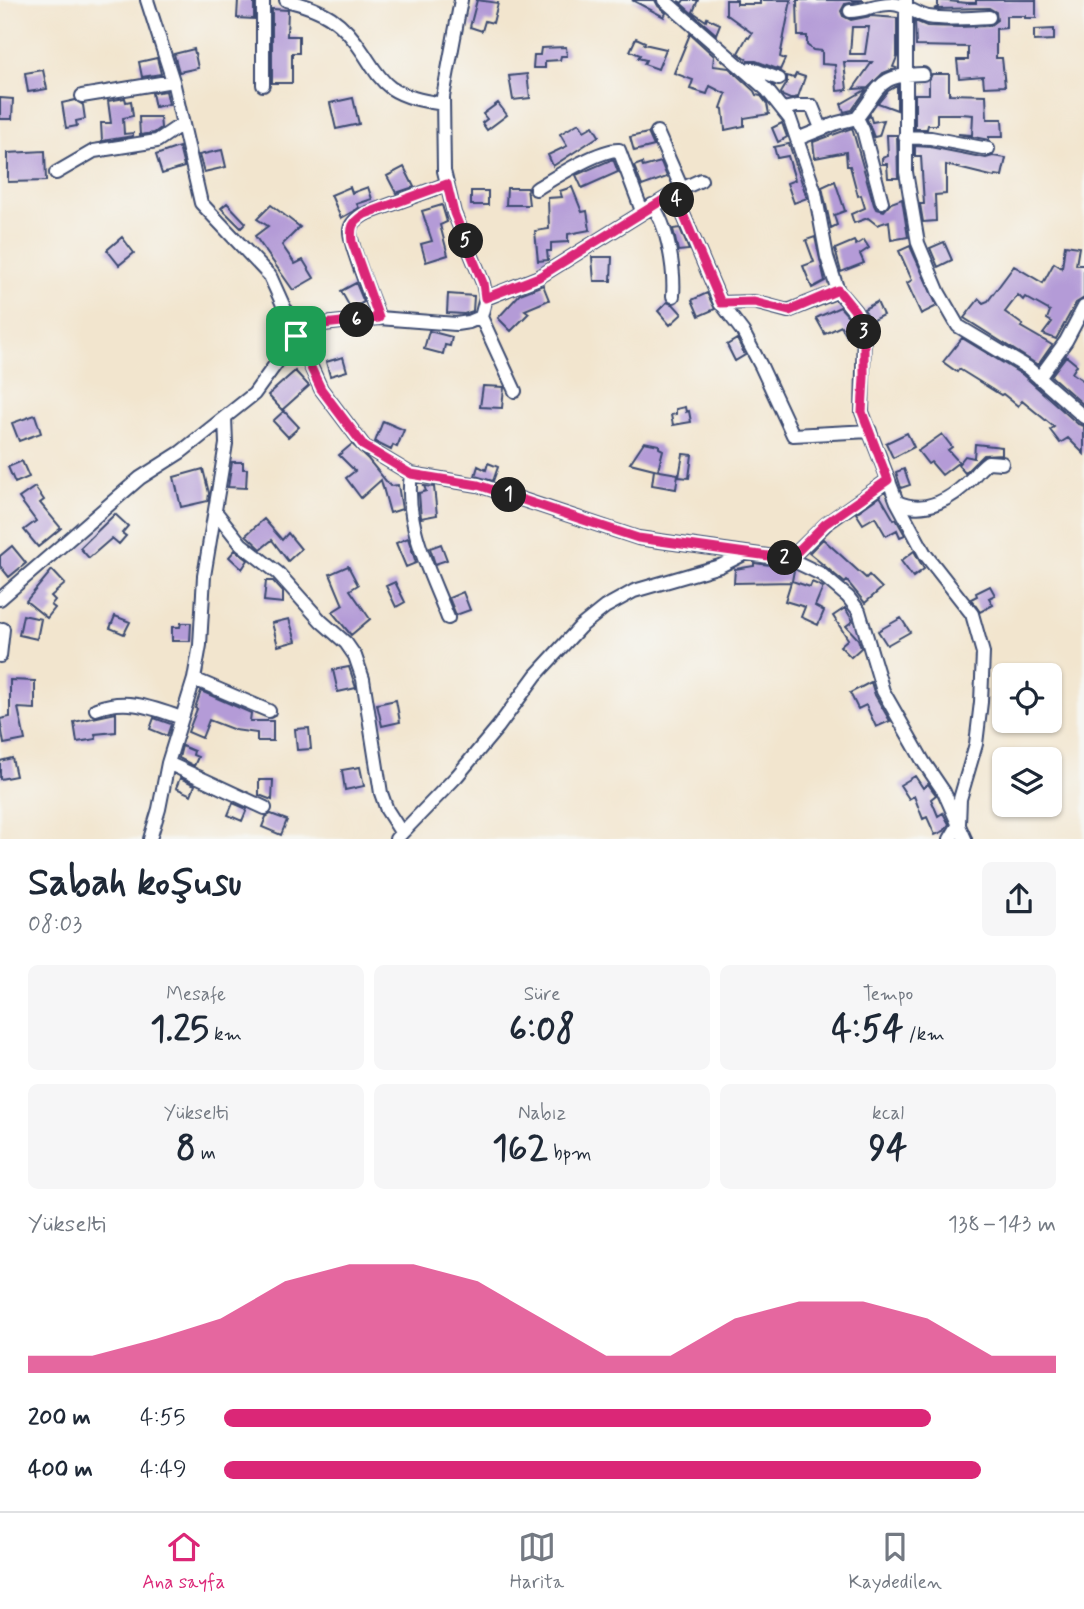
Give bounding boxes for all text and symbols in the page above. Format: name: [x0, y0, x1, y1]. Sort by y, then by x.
pin: 4: [660, 182, 694, 218]
text: 4: [671, 187, 682, 212]
pin: 5: [448, 224, 484, 258]
text: 5: [460, 228, 471, 253]
pin: 6: [340, 302, 374, 338]
pin: [266, 306, 326, 366]
text: 6: [352, 307, 361, 332]
pin: 3: [846, 314, 882, 350]
icon: arrive: [277, 317, 315, 355]
text: 3: [859, 319, 868, 344]
pin: 1: [491, 477, 526, 512]
text: 1: [504, 482, 513, 507]
pin: 2: [768, 540, 802, 576]
text: 2: [780, 545, 789, 570]
map controls: [992, 663, 1062, 817]
button: locate: [992, 663, 1062, 733]
button: layers: [992, 747, 1062, 817]
text: Sabah koşusu: [28, 859, 242, 908]
button: share: [982, 862, 1056, 936]
text: 08:03: [28, 910, 82, 940]
text: Mesafe: [166, 982, 226, 1007]
text: Süre: [524, 982, 560, 1007]
text: Tempo: [863, 982, 913, 1007]
text: 1.25: [150, 1007, 209, 1053]
text: 6:08: [509, 1007, 575, 1053]
text: 4:54: [831, 1007, 903, 1053]
text: km: [209, 1022, 242, 1047]
text: /km: [903, 1022, 945, 1047]
text: Yükselti: [164, 1101, 228, 1126]
text: Nabız: [518, 1101, 566, 1126]
text: kcal: [872, 1101, 904, 1126]
text: 8: [176, 1126, 196, 1172]
text: 162: [492, 1126, 548, 1172]
text: 94: [869, 1126, 907, 1172]
text: m: [196, 1141, 216, 1166]
text: bpm: [548, 1141, 592, 1166]
text: Yükselti: [28, 1210, 106, 1240]
text: 138–143 m: [948, 1210, 1056, 1240]
text: 200 m: [28, 1403, 91, 1433]
text: 4:55: [140, 1403, 186, 1433]
text: 400 m: [28, 1455, 93, 1485]
text: 4:49: [140, 1455, 187, 1485]
tab: Ana sayfa: [142, 1528, 225, 1595]
tab: Harita: [510, 1528, 564, 1595]
tab: Kaydedilen: [849, 1528, 942, 1595]

